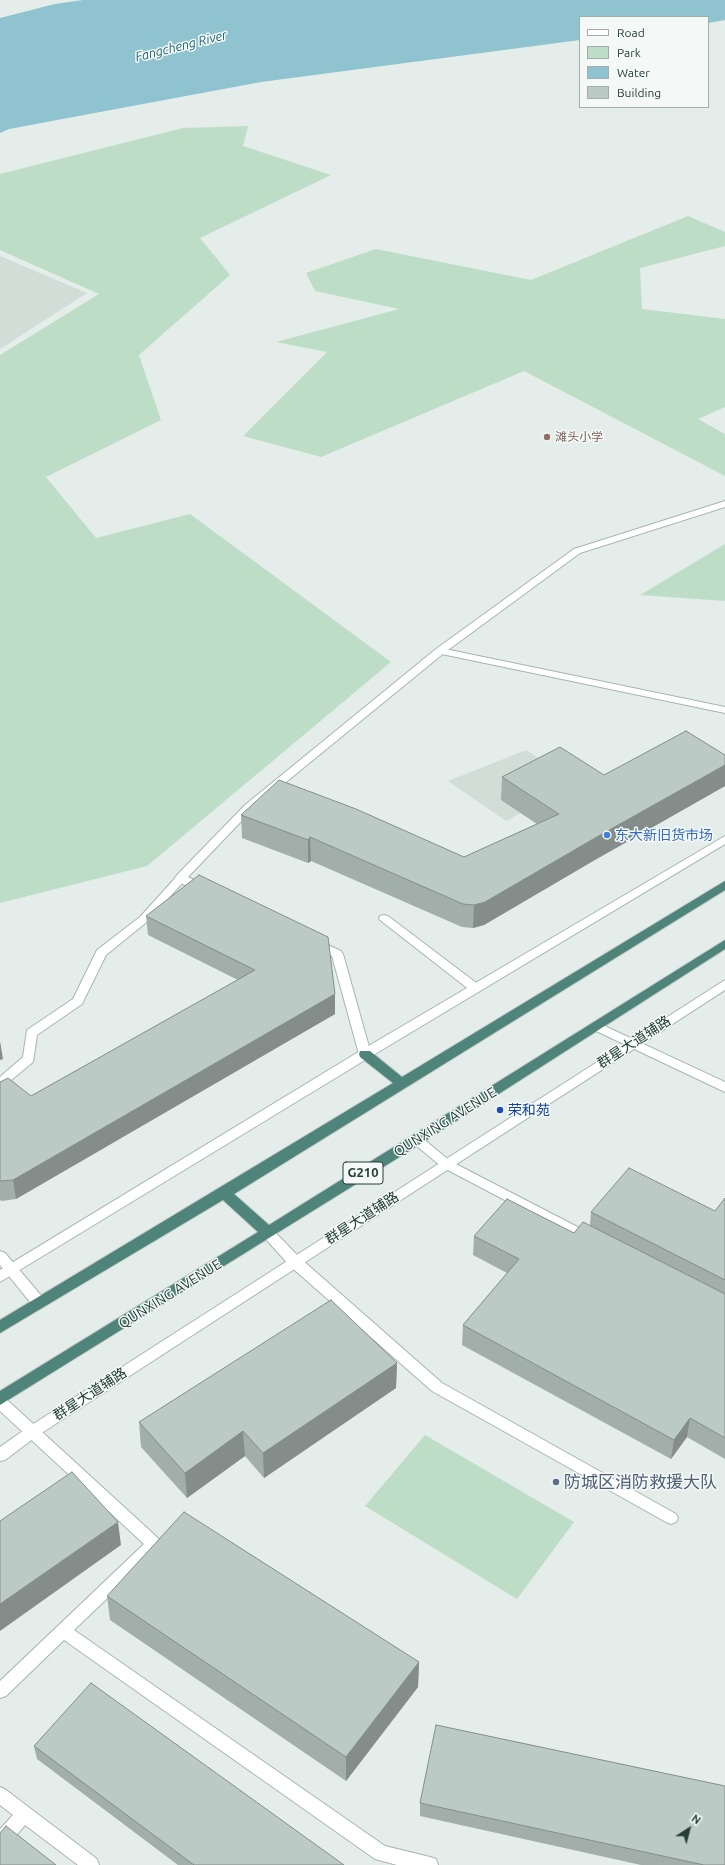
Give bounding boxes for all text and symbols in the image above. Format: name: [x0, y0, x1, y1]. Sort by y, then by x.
legend: [579, 16, 709, 108]
text: Road: [617, 26, 645, 39]
water label: Fangcheng River: [134, 27, 228, 65]
text: Park: [617, 46, 641, 59]
text: Water: [617, 66, 650, 79]
text: Building: [617, 86, 661, 99]
place label: 滩头小学: [555, 430, 603, 444]
marker: 滩头小学: [542, 432, 552, 442]
place label: 东大新旧货市场: [615, 827, 713, 843]
marker: 东大新旧货市场: [602, 830, 612, 840]
street label: 群星大道辅路: [594, 1012, 674, 1072]
street label: QUNXING AVENUE: [391, 1084, 499, 1160]
place label: 荣和苑: [508, 1102, 550, 1118]
marker: 荣和苑: [495, 1105, 505, 1115]
road number: G210: [343, 1162, 383, 1184]
street label: 群星大道辅路: [322, 1188, 402, 1248]
street label: QUNXING AVENUE: [116, 1256, 224, 1332]
street label: 群星大道辅路: [50, 1364, 130, 1424]
place label: 防城区消防救援大队: [564, 1472, 717, 1492]
marker: 防城区消防救援大队: [551, 1477, 561, 1487]
north arrow: [669, 1809, 709, 1849]
text: N: [689, 1812, 703, 1827]

